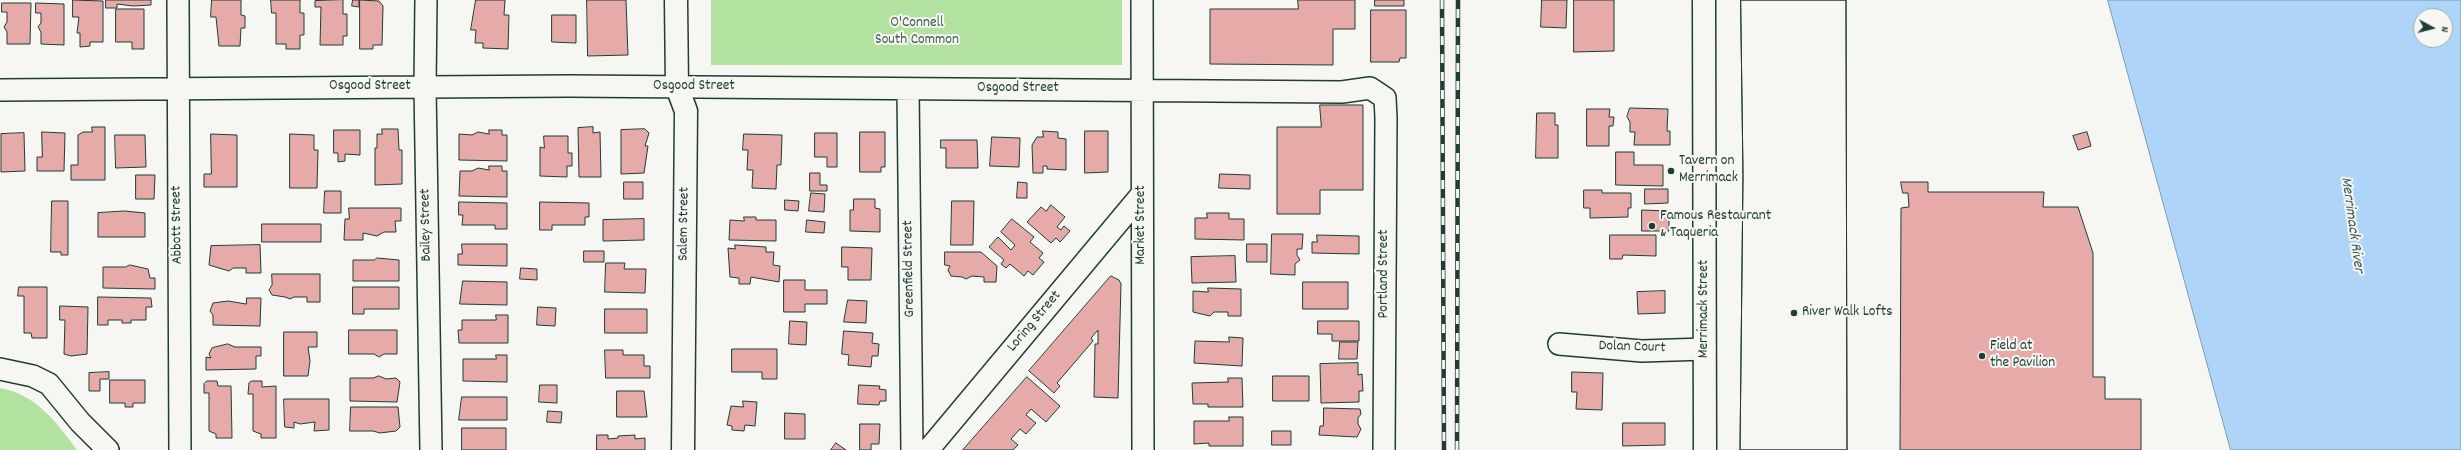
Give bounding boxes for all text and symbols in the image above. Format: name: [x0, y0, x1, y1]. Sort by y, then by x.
north arrow: [2413, 8, 2453, 48]
park label: O'Connell South Common: [875, 15, 959, 50]
text: N: [2436, 26, 2452, 33]
street label: Osgood Street: [329, 78, 411, 96]
street label: Osgood Street: [653, 78, 735, 96]
street label: Osgood Street: [977, 80, 1059, 98]
place label: Tavern on Merrimack: [1679, 153, 1738, 188]
marker: Tavern on Merrimack: [1666, 166, 1676, 176]
water label: Merrimack River: [2335, 176, 2367, 274]
street label: Abbott Street: [168, 185, 188, 265]
street label: Market Street: [1133, 185, 1151, 265]
street label: Salem Street: [675, 187, 695, 261]
street label: Bailey Street: [417, 188, 437, 262]
place label: Famous Restaurant & Taqueria: [1660, 208, 1771, 243]
street label: Greenfield Street: [900, 220, 920, 318]
marker: Famous Restaurant & Taqueria: [1647, 221, 1657, 231]
street label: Portland Street: [1376, 229, 1394, 319]
street label: Merrimack Street: [1696, 260, 1714, 358]
street label: Loring Street: [1004, 288, 1066, 356]
place label: River Walk Lofts: [1802, 304, 1893, 322]
marker: River Walk Lofts: [1789, 308, 1799, 318]
street label: Dolan Court: [1598, 338, 1666, 358]
place label: Field at the Pavilion: [1990, 338, 2055, 373]
marker: Field at the Pavilion: [1977, 351, 1987, 361]

